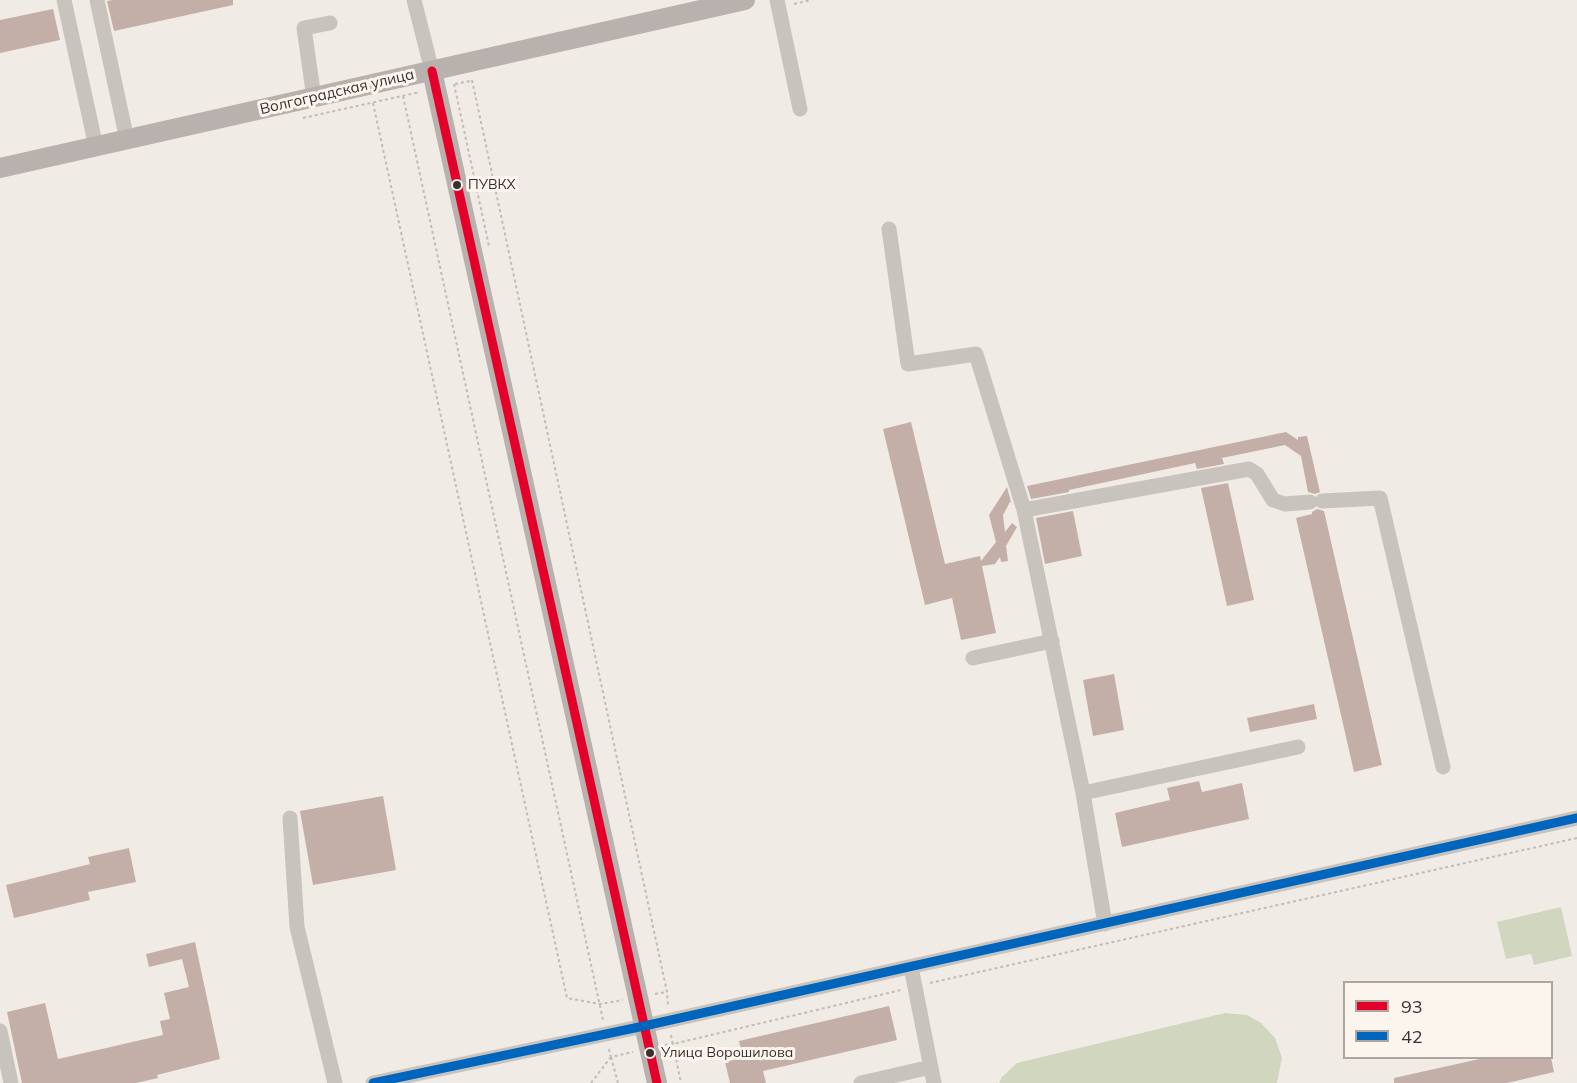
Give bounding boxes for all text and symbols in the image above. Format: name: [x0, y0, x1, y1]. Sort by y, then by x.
street label: Волгоградская улица: [258, 65, 416, 119]
place label: ПУВКХ: [468, 177, 516, 193]
marker: ПУВКХ: [451, 179, 463, 191]
legend: [1343, 981, 1553, 1059]
text: 93: [1401, 995, 1423, 1018]
text: 42: [1401, 1025, 1423, 1048]
place label: Улица Ворошилова: [661, 1045, 793, 1061]
marker: Улица Ворошилова: [644, 1047, 656, 1059]

